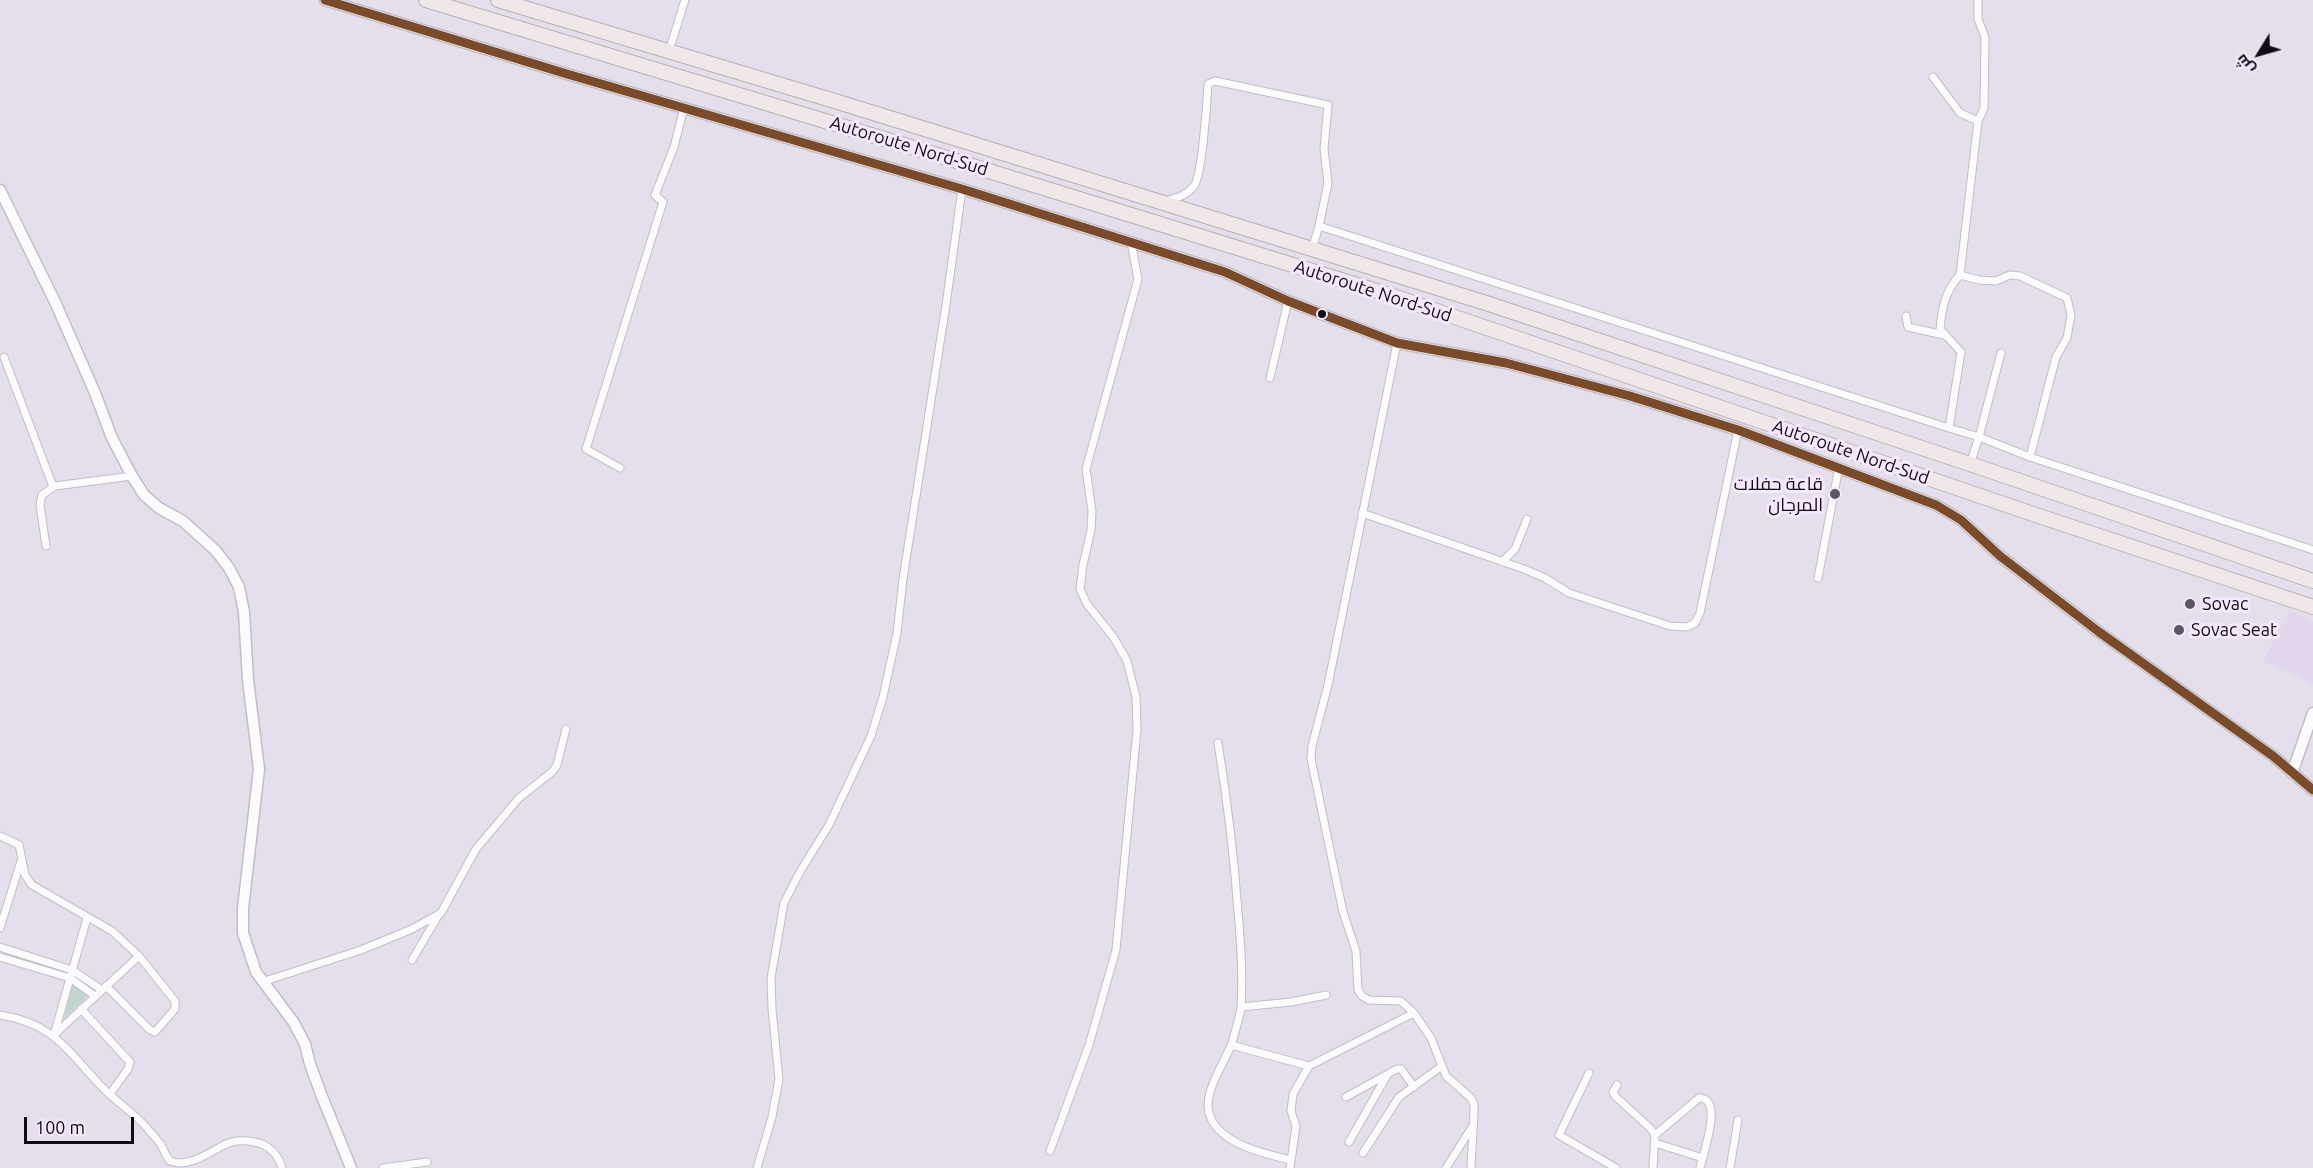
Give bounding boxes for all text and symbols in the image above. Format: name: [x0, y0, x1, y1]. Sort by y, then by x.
north arrow: [2229, 24, 2289, 84]
text: ش: [2231, 51, 2258, 78]
street label: Autoroute Nord-Sud: [827, 112, 991, 180]
street label: Autoroute Nord-Sud: [1291, 255, 1455, 327]
unlabelled marker: [1316, 308, 1328, 320]
street label: Autoroute Nord-Sud: [1770, 415, 1932, 489]
place label: قاعة حفلات المرجان: [1734, 473, 1823, 516]
marker: قاعة حفلات المرجان: [1828, 487, 1842, 501]
place label: Sovac: [2202, 593, 2248, 615]
marker: Sovac: [2183, 597, 2197, 611]
place label: Sovac Seat: [2191, 619, 2277, 641]
marker: Sovac Seat: [2172, 623, 2186, 637]
scale bar: [27, 1105, 136, 1143]
text: 100 m: [35, 1117, 85, 1137]

